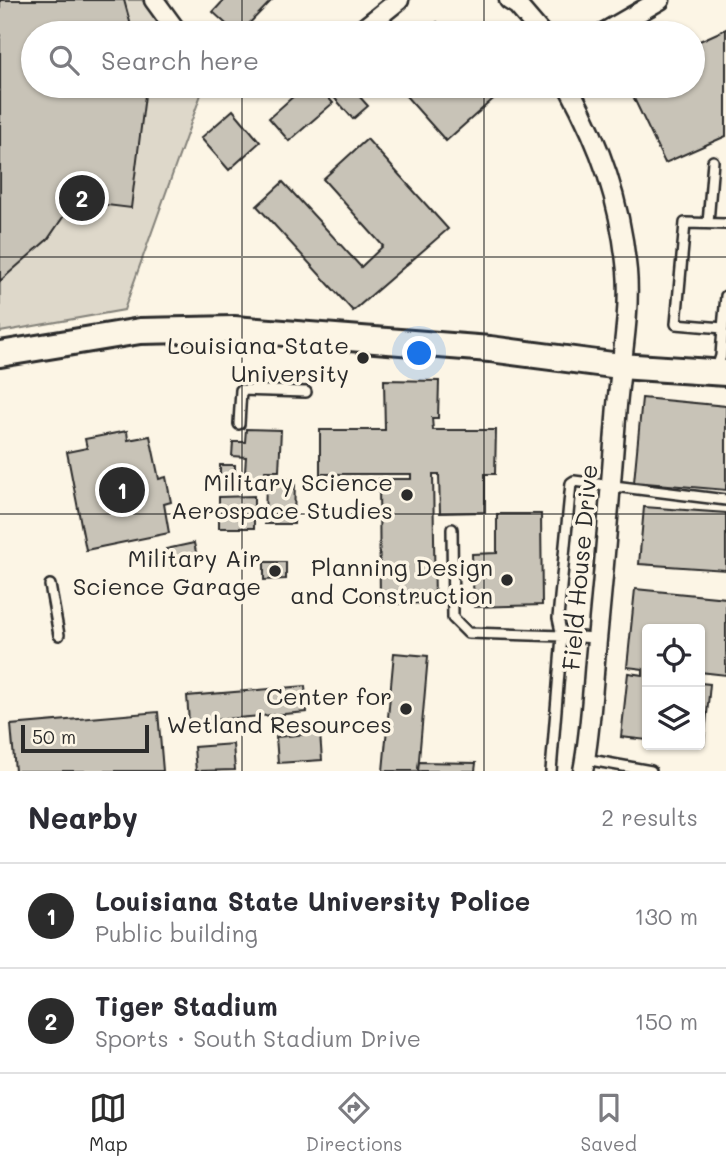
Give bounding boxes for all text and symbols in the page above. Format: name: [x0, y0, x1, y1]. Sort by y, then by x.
search box: [21, 21, 705, 98]
icon: search: [45, 41, 83, 79]
text: Search here: [101, 43, 259, 77]
pin: 2: [59, 172, 105, 224]
place label: Louisiana State University: [167, 329, 349, 388]
your location: [402, 336, 436, 370]
marker: Louisiana State University: [355, 350, 371, 366]
street label: Field House Drive: [555, 463, 603, 671]
pin: 1: [99, 464, 145, 516]
place label: Military Science Aerospace Studies: [171, 466, 393, 525]
marker: Military Science Aerospace Studies: [399, 487, 415, 503]
place label: Military Air Science Garage: [73, 542, 261, 601]
place label: Planning Design and Construction: [290, 551, 493, 610]
marker: Military Air Science Garage: [267, 563, 283, 579]
marker: Planning Design and Construction: [499, 572, 515, 588]
map controls: [642, 624, 705, 750]
button: locate: [642, 624, 705, 687]
place label: Center for Wetland Resources: [166, 680, 392, 739]
button: layers: [642, 687, 705, 750]
marker: Center for Wetland Resources: [398, 701, 414, 717]
scale bar: [21, 722, 149, 754]
text: 50 m: [32, 724, 76, 749]
text: Nearby: [28, 797, 138, 837]
text: 2 results: [601, 802, 698, 832]
text: Louisiana State University Police: [95, 884, 530, 918]
text: 1: [46, 901, 56, 931]
text: 130 m: [634, 901, 698, 931]
text: Public building: [95, 918, 258, 948]
text: Tiger Stadium: [95, 989, 278, 1023]
text: 2: [45, 1006, 57, 1036]
text: 150 m: [634, 1006, 698, 1036]
text: Sports · South Stadium Drive: [95, 1023, 421, 1053]
tab: Map: [89, 1089, 128, 1156]
tab: Directions: [306, 1089, 402, 1156]
tab: Saved: [581, 1089, 637, 1156]

